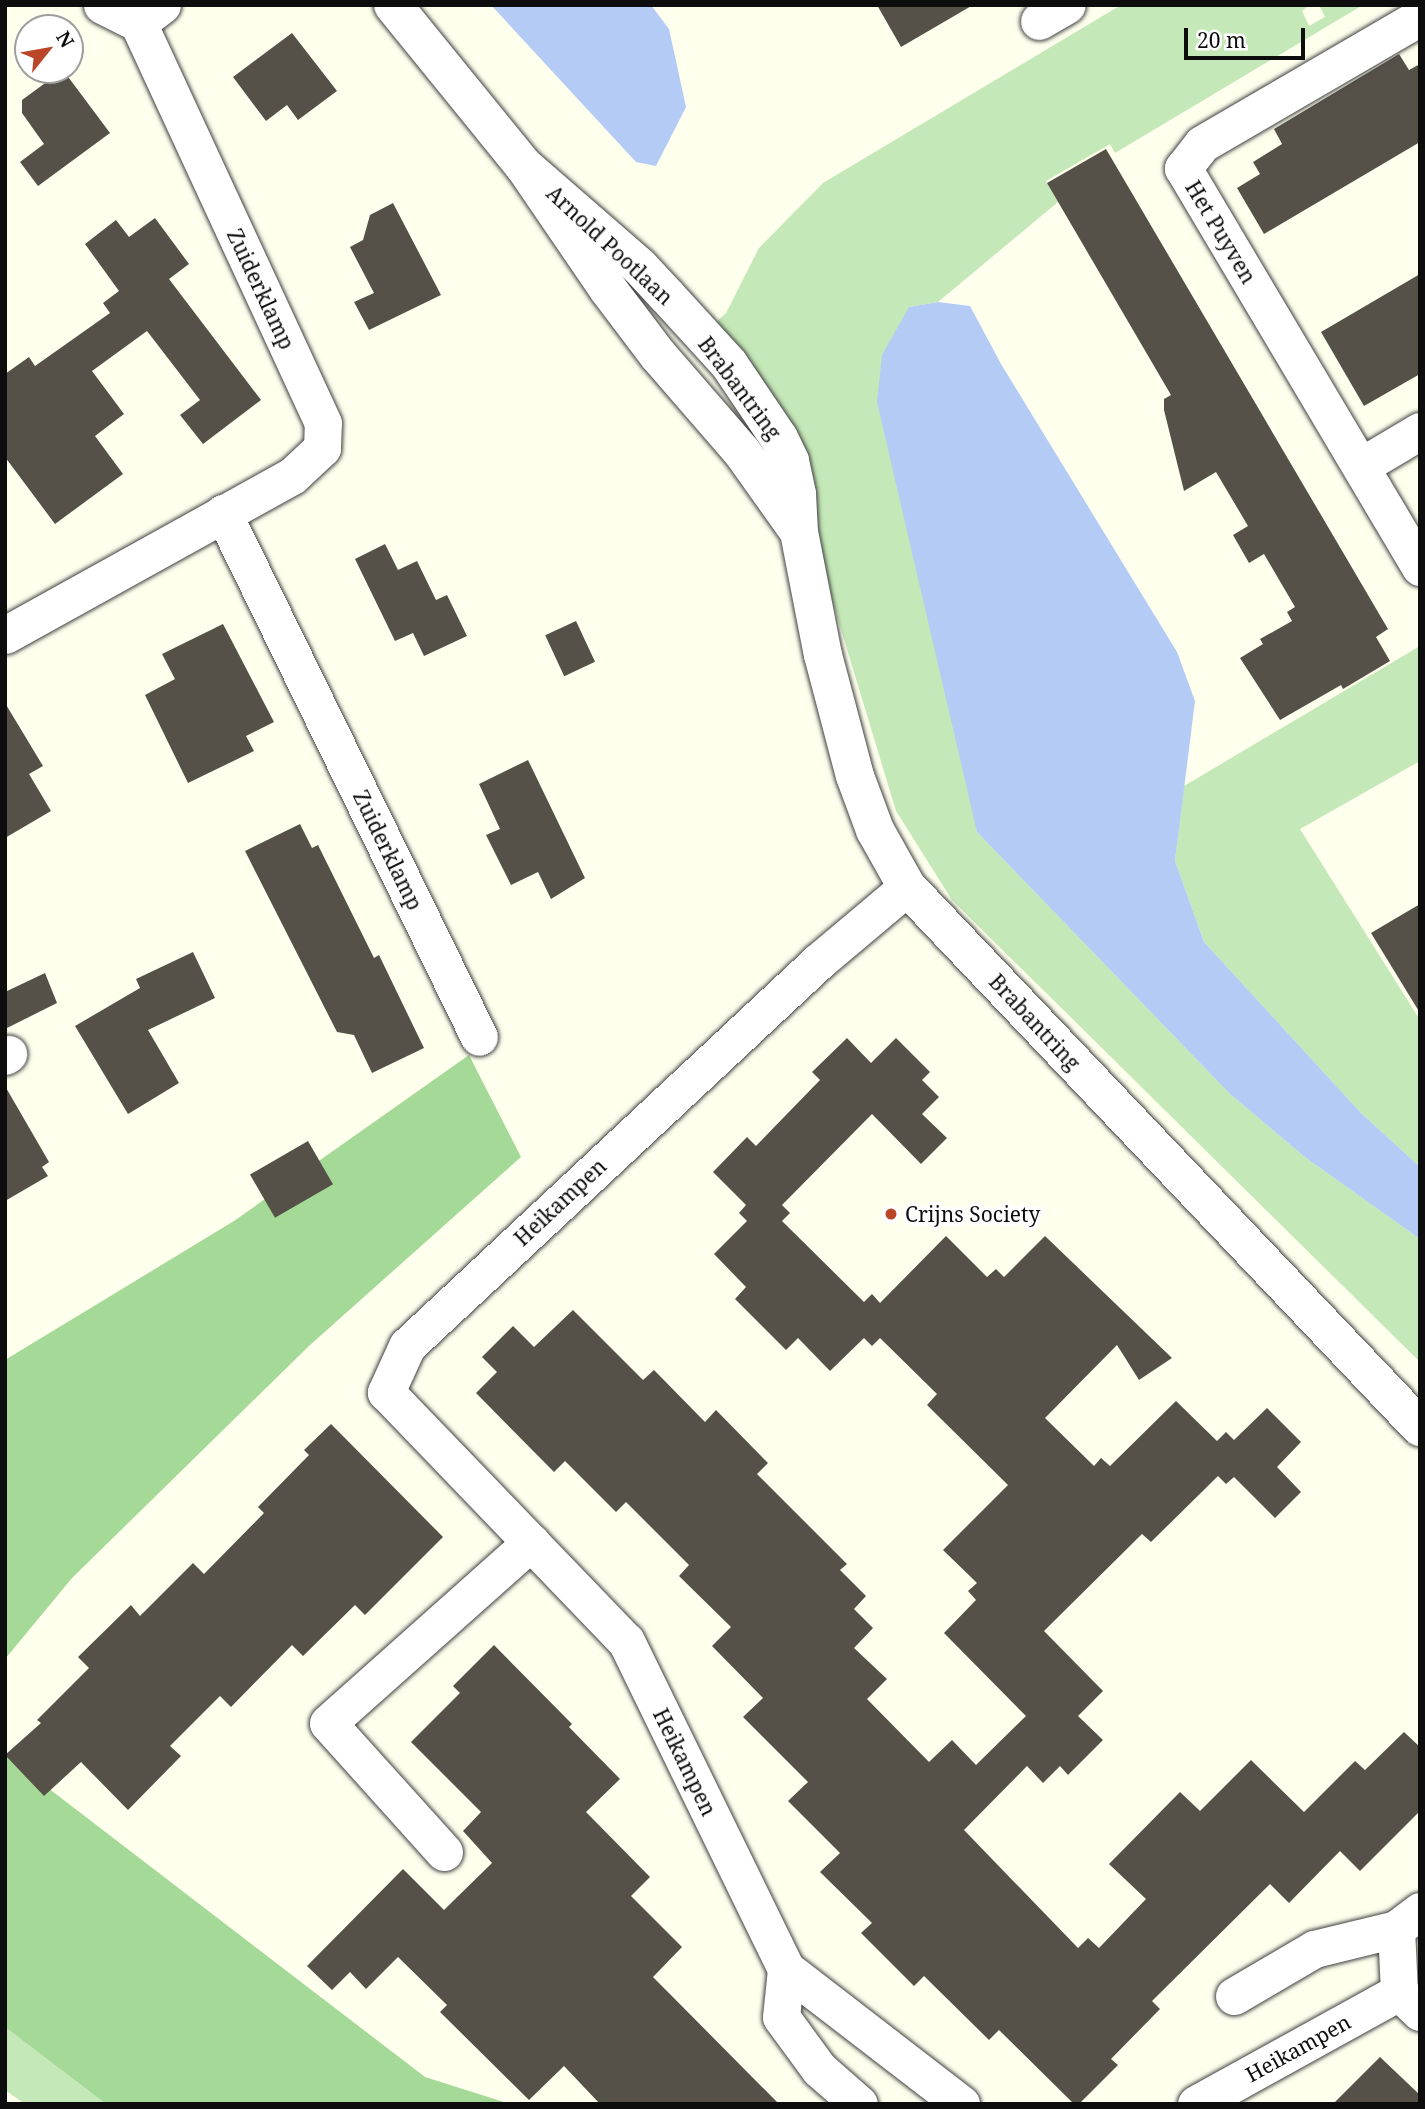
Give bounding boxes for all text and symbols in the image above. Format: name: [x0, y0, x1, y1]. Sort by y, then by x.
north arrow: [14, 14, 84, 84]
scale bar: [1187, 14, 1308, 58]
text: N: [50, 26, 80, 52]
text: 20 m: [1197, 26, 1246, 54]
street label: Het Puyven: [1180, 176, 1262, 288]
street label: Arnold Pootlaan: [542, 180, 678, 310]
street label: Zuiderklamp: [222, 225, 300, 353]
street label: Brabantring: [693, 332, 787, 444]
street label: Zuiderklamp: [348, 786, 428, 914]
street label: Brabantring: [984, 969, 1086, 1075]
street label: Heikampen: [509, 1153, 611, 1251]
place label: Crijns Society: [905, 1201, 1040, 1227]
marker: Crijns Society: [883, 1206, 899, 1222]
street label: Heikampen: [648, 1704, 722, 1820]
street label: Heikampen: [1241, 2009, 1355, 2087]

